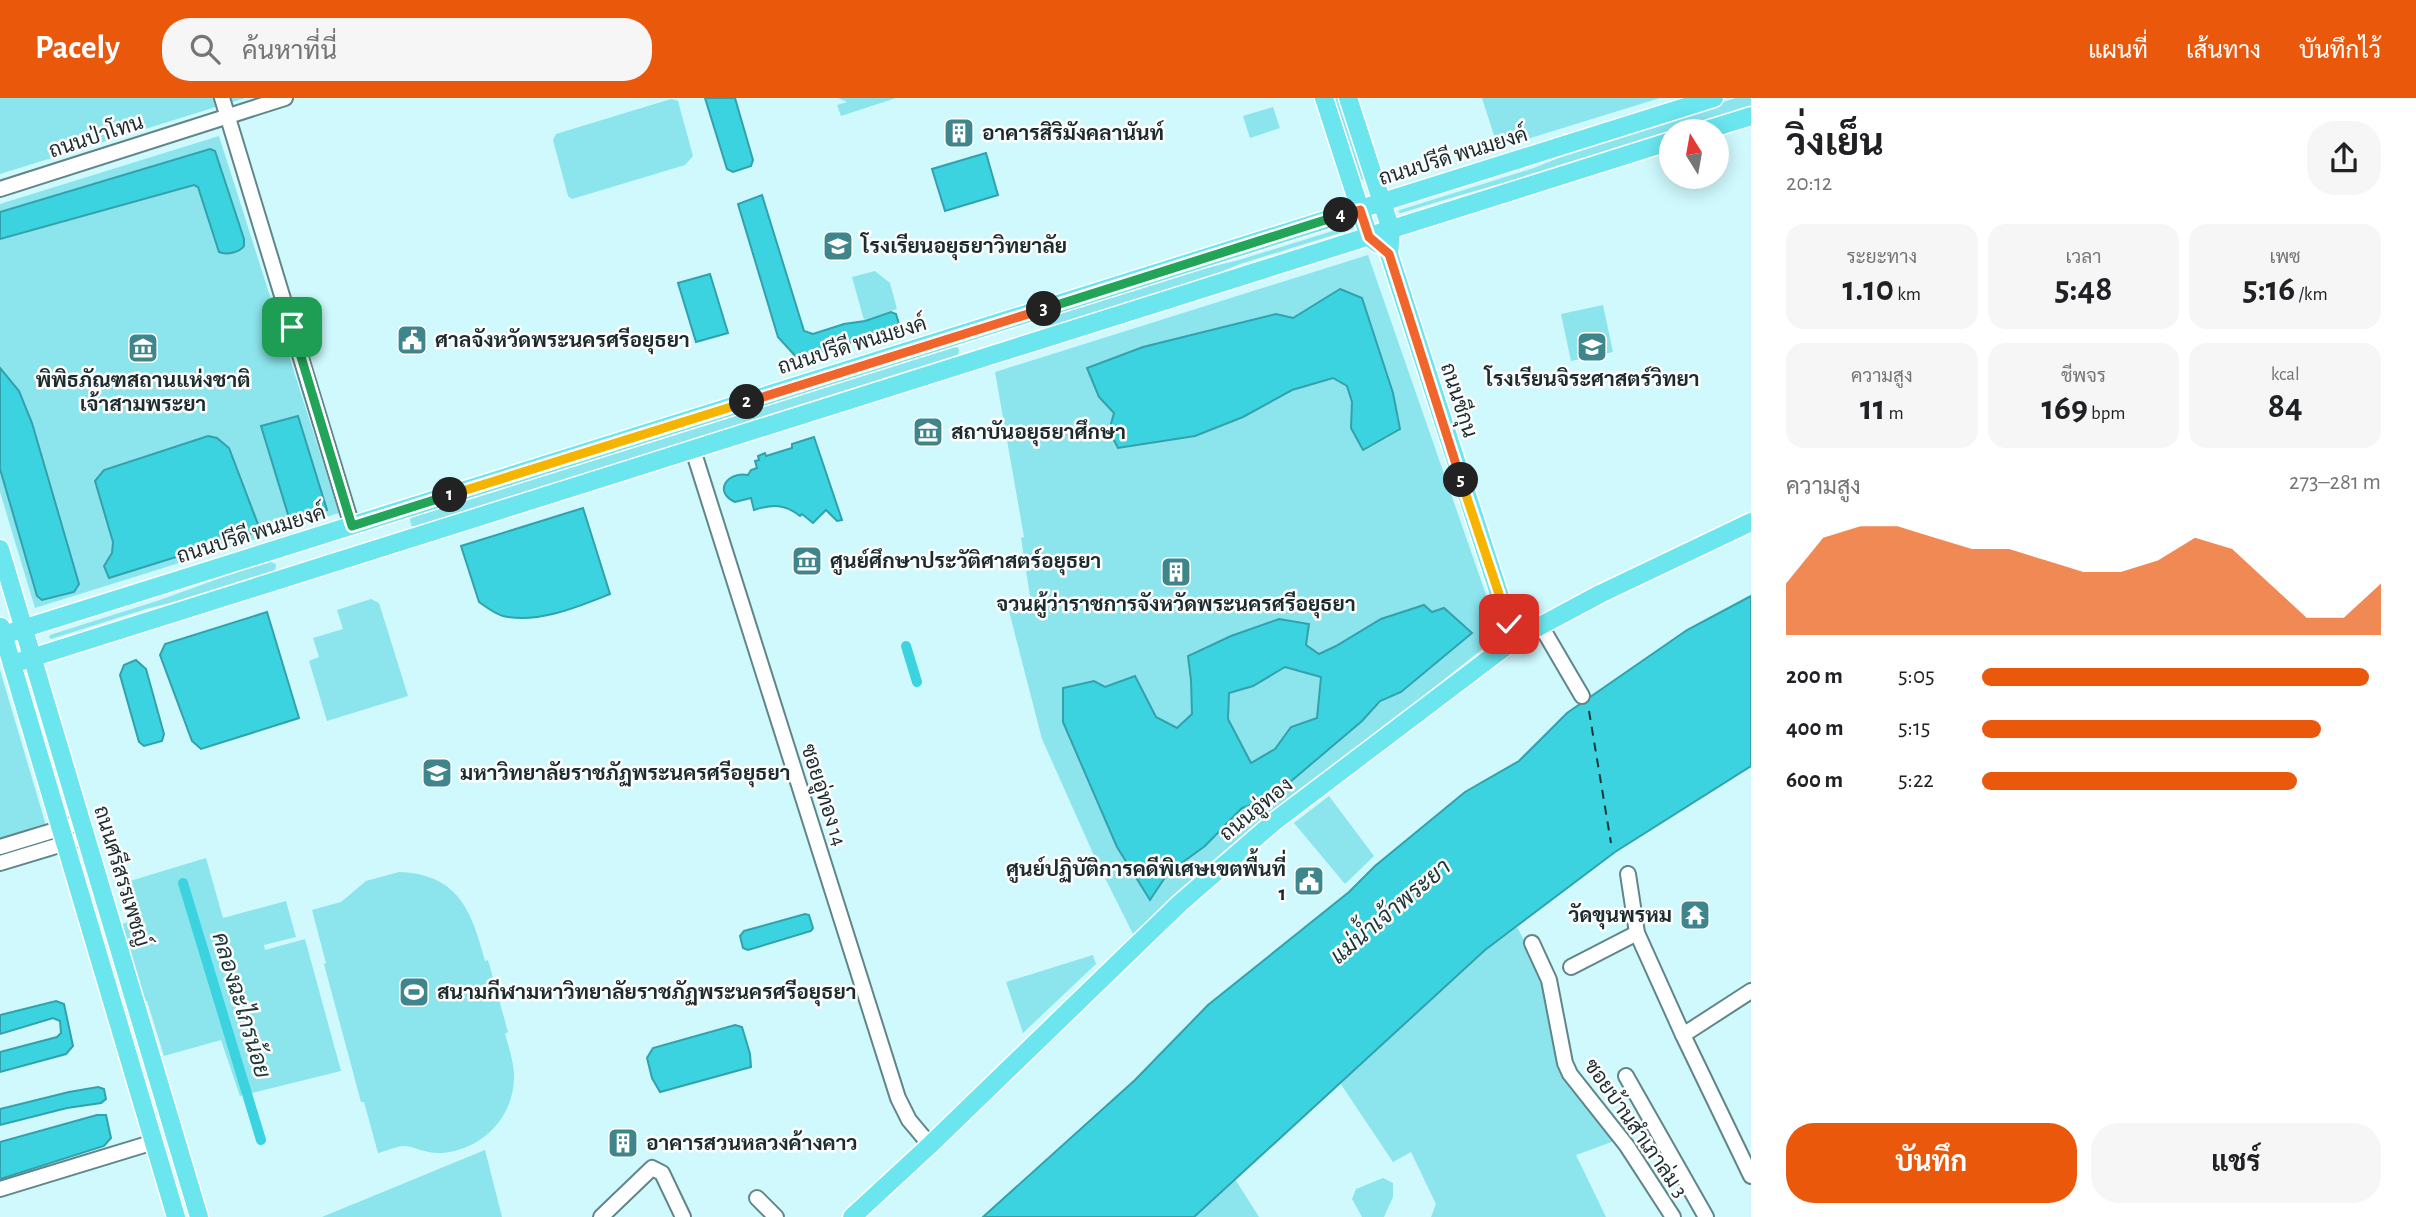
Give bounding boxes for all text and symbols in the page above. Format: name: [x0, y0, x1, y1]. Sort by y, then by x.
search box: [162, 18, 652, 81]
icon: search: [186, 30, 224, 68]
text: Pacely: [35, 32, 120, 65]
text: ค้นหาที่นี่: [242, 38, 337, 64]
text: แผนที่: [2088, 39, 2148, 63]
text: เส้นทาง: [2186, 39, 2261, 63]
text: บันทึกไว้: [2299, 39, 2381, 63]
street label: ถนนป่าโทน: [45, 108, 146, 162]
building icon: อาคารสิริมังคลานันท์: [942, 116, 976, 150]
north arrow: [1659, 119, 1729, 189]
map controls: [1659, 119, 1729, 189]
place label: อาคารสิริมังคลานันท์: [982, 120, 1165, 144]
street label: ถนนปรีดี พนมยงค์: [1375, 120, 1530, 189]
button: share: [2307, 121, 2381, 195]
text: วิ่งเย็น: [1786, 125, 1884, 163]
text: 20:12: [1786, 172, 1832, 195]
pin: 4: [1324, 198, 1358, 232]
text: 4: [1336, 205, 1345, 224]
school or university icon: โรงเรียนอยุธยาวิทยาลัย: [821, 229, 855, 263]
place label: โรงเรียนอยุธยาวิทยาลัย: [859, 232, 1067, 261]
text: ระยะทาง: [1846, 248, 1917, 267]
text: เวลา: [2066, 248, 2101, 267]
text: เพซ: [2270, 248, 2301, 267]
text: 1.10: [1843, 272, 1894, 307]
text: 5:48: [2054, 272, 2112, 307]
text: 5:16: [2243, 272, 2295, 307]
text: km: [1894, 285, 1921, 304]
text: /km: [2295, 285, 2328, 304]
pin: 3: [1026, 292, 1062, 326]
pin: [262, 297, 322, 357]
text: 3: [1039, 299, 1048, 318]
icon: arrive: [273, 308, 311, 346]
street label: ถนนปรีดี พนมยงค์: [774, 309, 929, 378]
public building icon: ศาลจังหวัดพระนครศรีอยุธยา: [395, 323, 429, 357]
place label: ศาลจังหวัดพระนครศรีอยุธยา: [435, 327, 690, 355]
school or university icon: โรงเรียนจิระศาสตร์วิทยา: [1575, 330, 1609, 364]
museum icon: พิพิธภัณฑสถานแห่งชาติ เจ้าสามพระยา: [126, 331, 160, 365]
street label: ถนนชีกุน: [1434, 359, 1483, 441]
place label: โรงเรียนจิระศาสตร์วิทยา: [1483, 365, 1699, 390]
text: kcal: [2271, 365, 2300, 384]
text: ความสูง: [1851, 367, 1913, 386]
text: ชีพจร: [2061, 367, 2106, 386]
place label: พิพิธภัณฑสถานแห่งชาติ เจ้าสามพระยา: [36, 368, 250, 415]
pin: 2: [730, 384, 764, 420]
text: 84: [2268, 389, 2303, 424]
text: 11: [1860, 391, 1885, 426]
text: 169: [2041, 391, 2088, 426]
text: 2: [742, 392, 751, 411]
text: m: [1885, 404, 1904, 423]
text: bpm: [2088, 404, 2126, 423]
museum icon: สถาบันอยุธยาศึกษา: [911, 415, 945, 449]
place label: สถาบันอยุธยาศึกษา: [951, 419, 1126, 447]
pin: 5: [1444, 462, 1478, 498]
text: 5: [1456, 470, 1465, 489]
text: 273–281 m: [2289, 471, 2381, 494]
text: ความสูง: [1786, 476, 1861, 499]
pin: 1: [433, 478, 468, 512]
text: 1: [446, 485, 453, 504]
street label: ถนนปรีดี พนมยงค์: [173, 498, 328, 567]
museum icon: ศูนย์ศึกษาประวัติศาสตร์อยุธยา: [790, 544, 824, 578]
place label: ศูนย์ศึกษาประวัติศาสตร์อยุธยา: [830, 548, 1101, 576]
building icon: จวนผู้ว่าราชการจังหวัดพระนครศรีอยุธยา: [1159, 555, 1193, 589]
place label: จวนผู้ว่าราชการจังหวัดพระนครศรีอยุธยา: [996, 591, 1356, 619]
pin: [1479, 594, 1539, 654]
icon: check: [1490, 605, 1528, 643]
text: 200 m: [1786, 665, 1843, 688]
text: 5:05: [1898, 665, 1935, 688]
text: 400 m: [1786, 717, 1844, 740]
text: 5:15: [1898, 717, 1930, 740]
street label: ซอยอู่ทอง 14: [793, 741, 852, 850]
school or university icon: มหาวิทยาลัยราชภัฏพระนครศรีอยุธยา: [420, 756, 454, 790]
place label: มหาวิทยาลัยราชภัฏพระนครศรีอยุธยา: [460, 760, 791, 788]
text: 600 m: [1786, 769, 1843, 792]
text: 5:22: [1898, 769, 1934, 792]
street label: ถนนอู่ทอง: [1215, 772, 1299, 848]
street label: ถนนศรีสรรเพชญ์: [89, 802, 157, 949]
place label: ศูนย์ปฏิบัติการคดีพิเศษเขตพื้นที่ 1: [1006, 848, 1286, 904]
water label: แม่น้ำเจ้าพระยา: [1320, 848, 1455, 969]
public building icon: ศูนย์ปฏิบัติการคดีพิเศษเขตพื้นที่ 1: [1292, 864, 1326, 898]
temple icon: วัดขุนพรหม: [1678, 898, 1712, 932]
place label: วัดขุนพรหม: [1568, 903, 1672, 930]
water label: คลองฉะไกรน้อย: [207, 928, 279, 1081]
sports icon: สนามกีฬามหาวิทยาลัยราชภัฏพระนครศรีอยุธยา: [397, 975, 431, 1009]
place label: สนามกีฬามหาวิทยาลัยราชภัฏพระนครศรีอยุธยา: [437, 979, 857, 1007]
street label: ซอยบ้านสำเภาล่ม 3: [1580, 1054, 1693, 1201]
button: บันทึก: [1786, 1123, 2077, 1203]
button: แชร์: [2091, 1123, 2381, 1203]
building icon: อาคารสวนหลวงค้างคาว: [606, 1126, 640, 1160]
place label: อาคารสวนหลวงค้างคาว: [646, 1130, 858, 1154]

